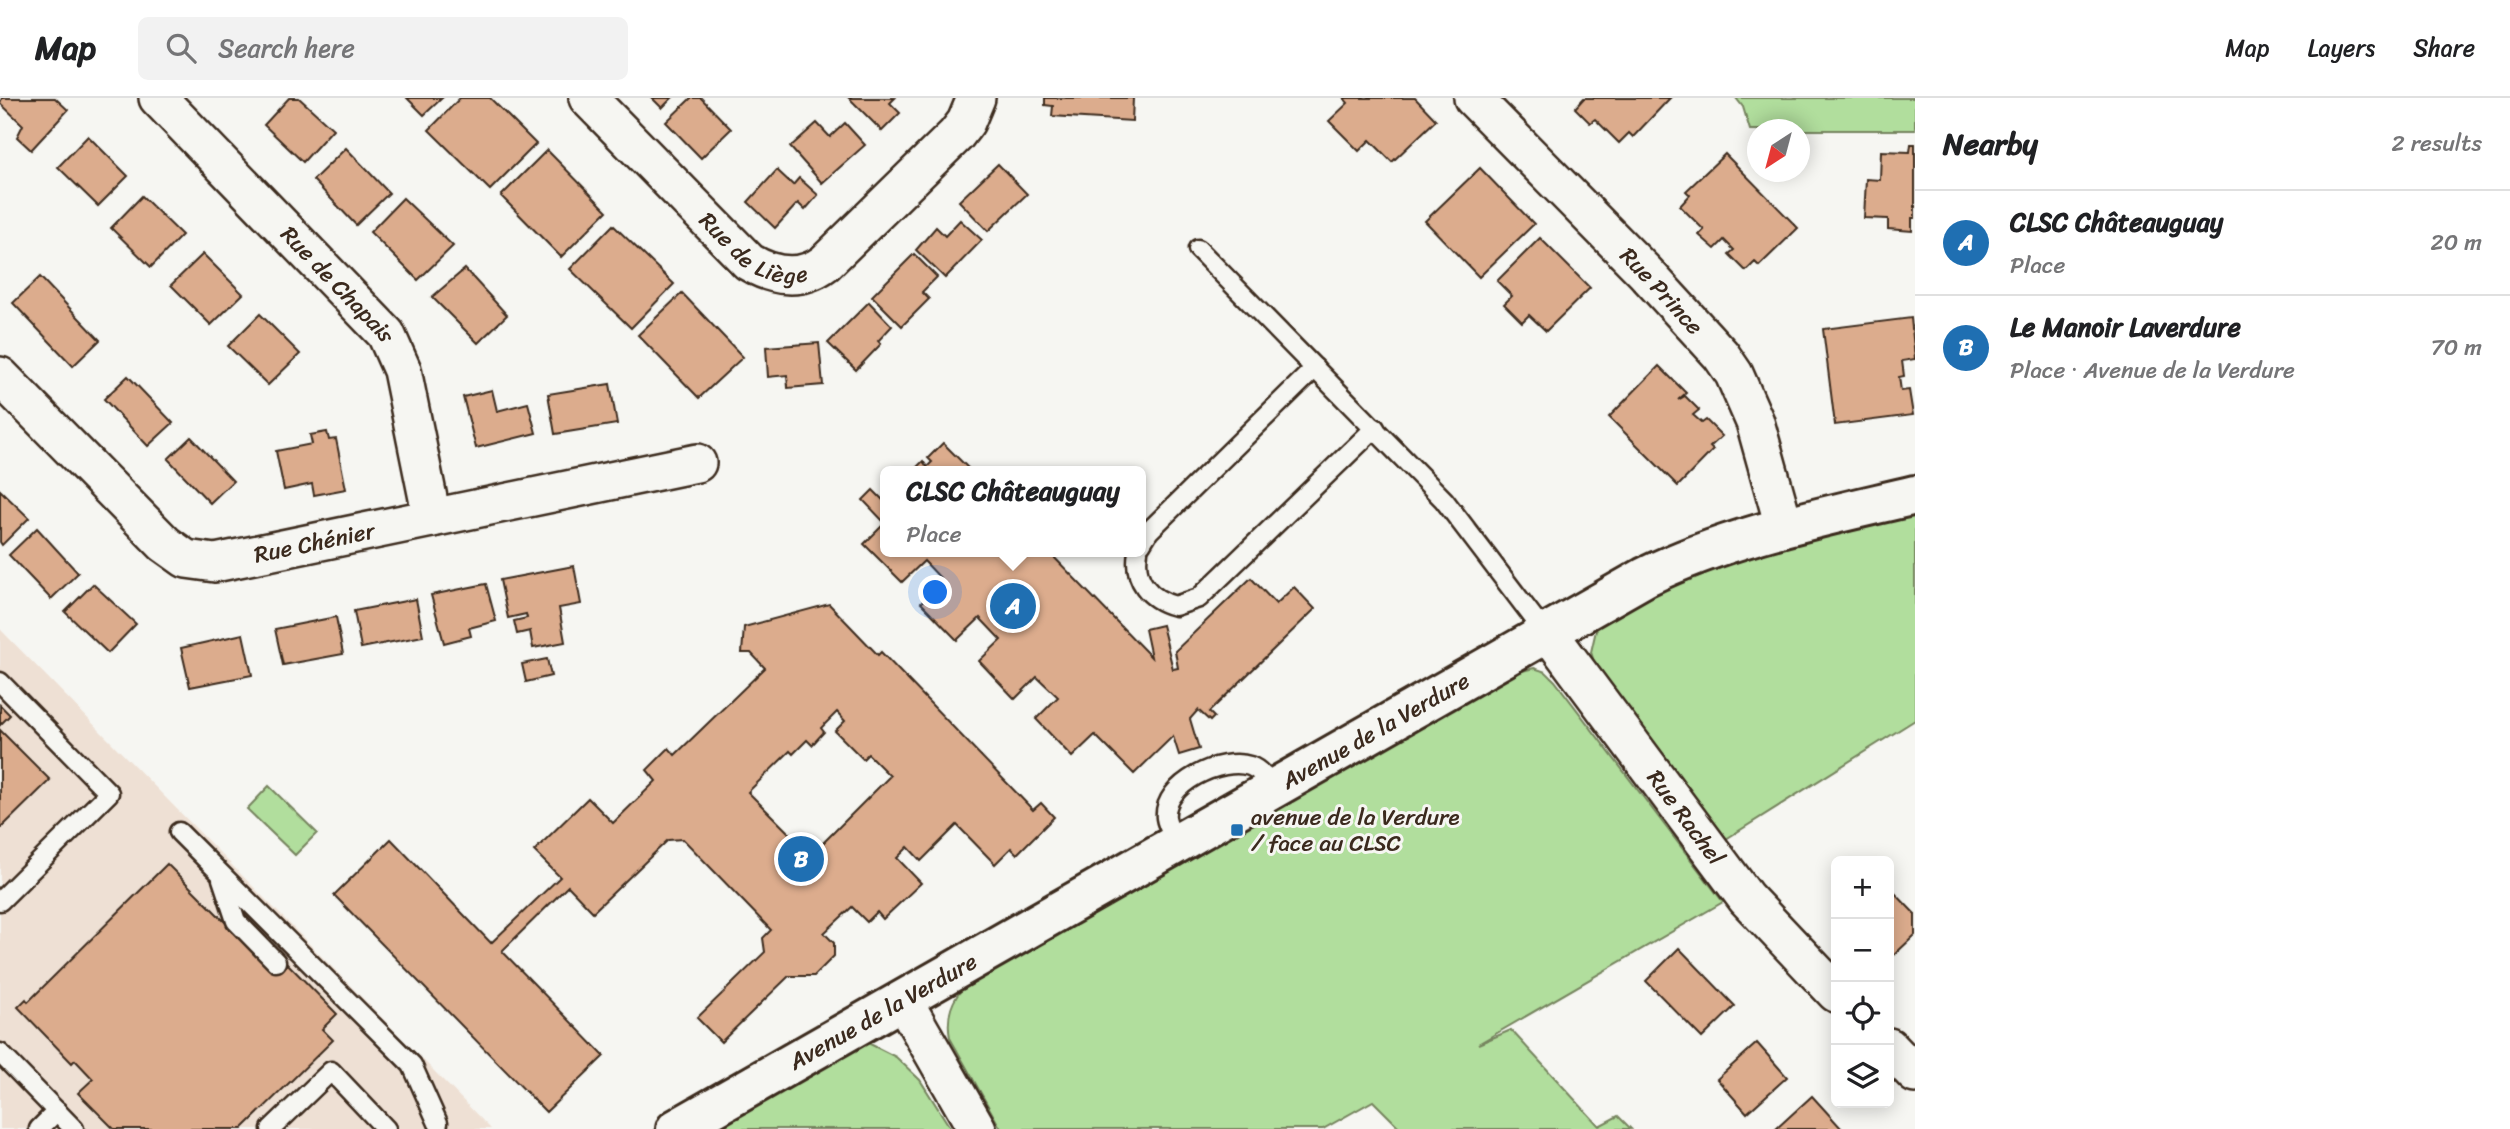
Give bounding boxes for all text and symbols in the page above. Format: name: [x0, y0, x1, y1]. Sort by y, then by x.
search box: [138, 17, 628, 80]
text: Map: [35, 19, 96, 77]
text: Search here: [218, 25, 355, 71]
text: Map: [2225, 27, 2270, 69]
text: Layers: [2308, 27, 2375, 69]
text: Share: [2413, 27, 2475, 69]
icon: search: [162, 29, 200, 67]
text: Nearby: [1943, 117, 2038, 171]
north arrow: [1747, 119, 1810, 182]
text: 2 results: [2391, 123, 2482, 164]
text: CLSC Châteauguay: [2010, 199, 2223, 245]
street label: Rue de Liège: [689, 202, 812, 296]
street label: Rue de Chapais: [270, 216, 407, 349]
text: A: [1958, 222, 1974, 263]
text: 20 m: [2431, 222, 2482, 263]
street label: Rue Prince: [1610, 237, 1714, 345]
text: Place: [2010, 245, 2065, 286]
text: Le Manoir Laverdure: [2010, 304, 2241, 350]
text: B: [1959, 327, 1973, 368]
text: 70 m: [2431, 327, 2482, 368]
text: Place · Avenue de la Verdure: [2010, 350, 2295, 391]
popup: [880, 466, 1146, 557]
text: CLSC Châteauguay: [906, 468, 1120, 514]
street label: Rue Chénier: [250, 510, 380, 575]
text: Place: [906, 514, 962, 555]
your location: [918, 575, 952, 609]
pin: A: [990, 580, 1036, 632]
street label: Avenue de la Verdure: [1273, 661, 1478, 802]
street label: Rue Rachel: [1636, 761, 1736, 875]
place label: avenue de la Verdure / face au CLSC: [1251, 797, 1460, 864]
marker: avenue de la Verdure / face au CLSC: [1229, 822, 1245, 838]
pin: B: [778, 833, 824, 885]
map controls: [1831, 856, 1894, 1108]
button: +: [1831, 856, 1894, 919]
button: −: [1831, 919, 1894, 982]
street label: Avenue de la Verdure: [780, 941, 985, 1082]
button: locate: [1831, 982, 1894, 1045]
button: layers: [1831, 1045, 1894, 1108]

